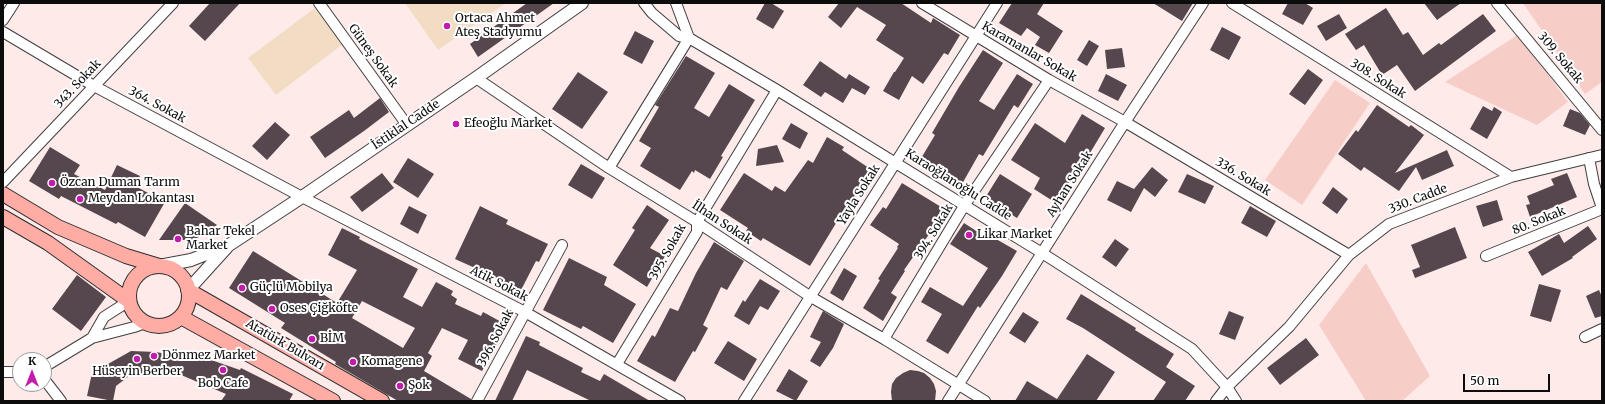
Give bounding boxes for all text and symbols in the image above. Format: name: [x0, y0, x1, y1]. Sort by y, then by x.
place label: Ortaca Ahmet Ateş Stadyumu: [455, 12, 542, 40]
street label: Karamanlar Sokak: [979, 19, 1079, 85]
street label: Güneş Sokak: [345, 21, 401, 91]
marker: Ortaca Ahmet Ateş Stadyumu: [442, 21, 452, 31]
street label: 309. Sokak: [1534, 29, 1586, 87]
street label: 308. Sokak: [1347, 56, 1409, 102]
street label: 343. Sokak: [52, 57, 104, 111]
street label: 364. Sokak: [126, 84, 188, 126]
street label: İstiklal Cadde: [369, 97, 443, 153]
place label: Efeoğlu Market: [464, 117, 552, 131]
marker: Efeoğlu Market: [451, 119, 461, 129]
street label: Karaoğlanoğlu Cadde: [902, 146, 1014, 224]
street label: Ayhan Sokak: [1044, 148, 1096, 220]
street label: 336. Sokak: [1213, 155, 1273, 199]
street label: Yayla Sokak: [835, 162, 883, 228]
place label: Özcan Duman Tarım: [60, 176, 180, 190]
marker: Özcan Duman Tarım: [47, 178, 57, 188]
street label: 330. Cadde: [1387, 181, 1449, 217]
place label: Meydan Lokantası: [88, 192, 195, 206]
marker: Meydan Lokantası: [75, 194, 85, 204]
street label: İlhan Sokak: [689, 198, 755, 248]
street label: 394. Sokak: [912, 202, 956, 262]
street label: 80. Sokak: [1510, 204, 1568, 238]
street label: 395. Sokak: [647, 222, 689, 282]
place label: Bahar Tekel Market: [186, 225, 255, 253]
place label: Likar Market: [977, 228, 1052, 242]
marker: Likar Market: [964, 230, 974, 240]
marker: Bahar Tekel Market: [173, 234, 183, 244]
street label: Atik Sokak: [468, 263, 530, 305]
place label: Güçlü Mobilya: [250, 281, 333, 295]
marker: Güçlü Mobilya: [237, 283, 247, 293]
place label: Oses Çiğköfte: [280, 302, 358, 316]
marker: Oses Çiğköfte: [267, 304, 277, 314]
street label: 396. Sokak: [475, 307, 517, 369]
street label: Atatürk Bulvarı: [243, 317, 327, 373]
place label: BİM: [320, 332, 344, 346]
marker: BİM: [307, 334, 317, 344]
place label: Dönmez Market: [162, 349, 255, 363]
marker: Dönmez Market: [149, 351, 159, 361]
north arrow: [12, 352, 52, 392]
text: K: [28, 354, 36, 368]
marker: Hüseyin Berber: [132, 354, 142, 364]
place label: Komagene: [361, 355, 422, 369]
marker: Komagene: [348, 357, 358, 367]
place label: Hüseyin Berber: [92, 365, 182, 379]
marker: Bob Cafe: [218, 365, 228, 375]
scale bar: [1465, 366, 1552, 392]
text: 50 m: [1470, 373, 1499, 388]
place label: Bob Cafe: [198, 377, 248, 391]
place label: Şok: [408, 379, 430, 393]
marker: Şok: [395, 381, 405, 391]

